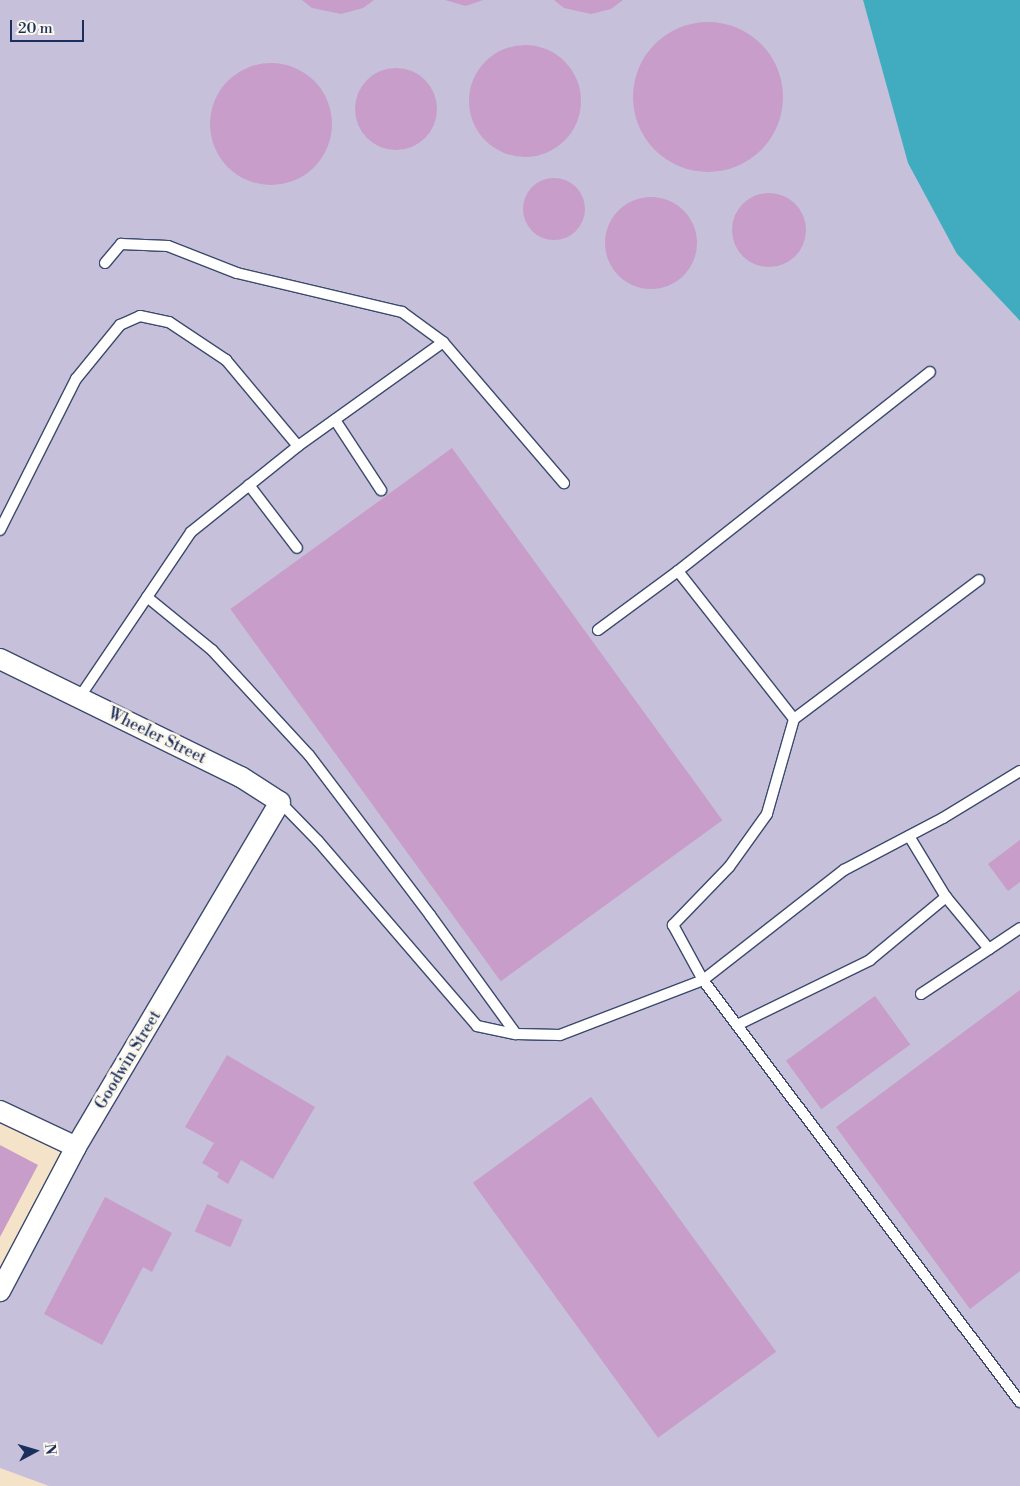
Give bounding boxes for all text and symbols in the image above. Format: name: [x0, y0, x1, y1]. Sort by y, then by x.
scale bar: [12, 10, 86, 42]
text: 20 m: [18, 19, 53, 38]
street label: Wheeler Street: [105, 704, 209, 768]
street label: Goodwin Street: [91, 1007, 165, 1113]
north arrow: [10, 1426, 60, 1476]
text: N: [40, 1443, 59, 1456]

